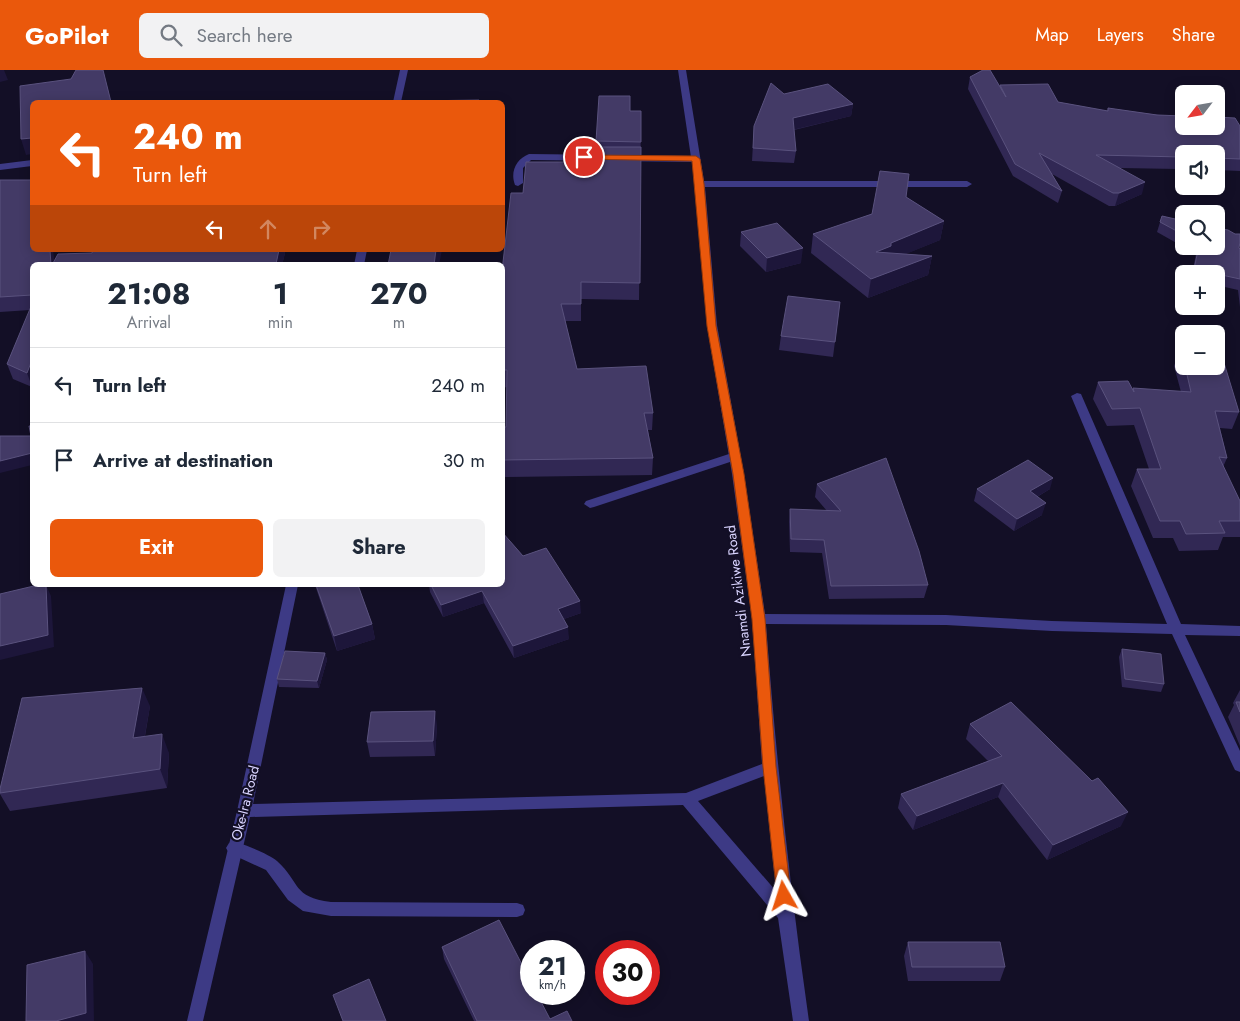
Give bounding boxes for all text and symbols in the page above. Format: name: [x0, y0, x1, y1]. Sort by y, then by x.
search box: [139, 13, 489, 58]
text: GoPilot: [25, 18, 109, 53]
icon: search: [157, 21, 185, 49]
text: Search here: [197, 22, 293, 49]
text: Map: [1035, 22, 1069, 48]
text: Layers: [1097, 22, 1144, 48]
text: Share: [1172, 22, 1215, 48]
north arrow: [1175, 85, 1225, 135]
map controls: [1175, 85, 1225, 375]
text: 240 m: [133, 112, 243, 162]
icon: left: [50, 120, 115, 185]
pin: [563, 136, 605, 178]
icon: arrive: [570, 143, 598, 171]
button: sound: [1175, 145, 1225, 195]
text: Turn left: [133, 158, 207, 190]
button: search: [1175, 205, 1225, 255]
icon: left: [201, 215, 229, 243]
icon: ahead: [254, 215, 282, 243]
icon: right: [307, 215, 335, 243]
button: +: [1175, 265, 1225, 315]
text: 21:08: [107, 272, 191, 315]
text: 1: [273, 272, 288, 315]
text: 270: [370, 272, 428, 315]
text: Arrival: [127, 311, 171, 334]
text: min: [268, 311, 293, 334]
text: m: [393, 311, 405, 334]
button: −: [1175, 325, 1225, 375]
icon: left: [50, 371, 78, 399]
text: Turn left: [93, 372, 166, 399]
text: 240 m: [431, 372, 485, 399]
icon: arrive: [50, 446, 78, 474]
text: Arrive at destination: [93, 447, 273, 474]
text: 30 m: [443, 447, 485, 474]
button: Exit: [50, 519, 263, 577]
button: Share: [273, 519, 485, 577]
street label: Nnamdi Azikiwe Road: [720, 524, 756, 658]
street label: Oke-Ira Road: [226, 763, 264, 843]
position arrow: [757, 869, 809, 921]
speed limit sign: 30: [595, 940, 660, 1005]
text: 21: [538, 948, 567, 984]
text: km/h: [539, 976, 566, 994]

